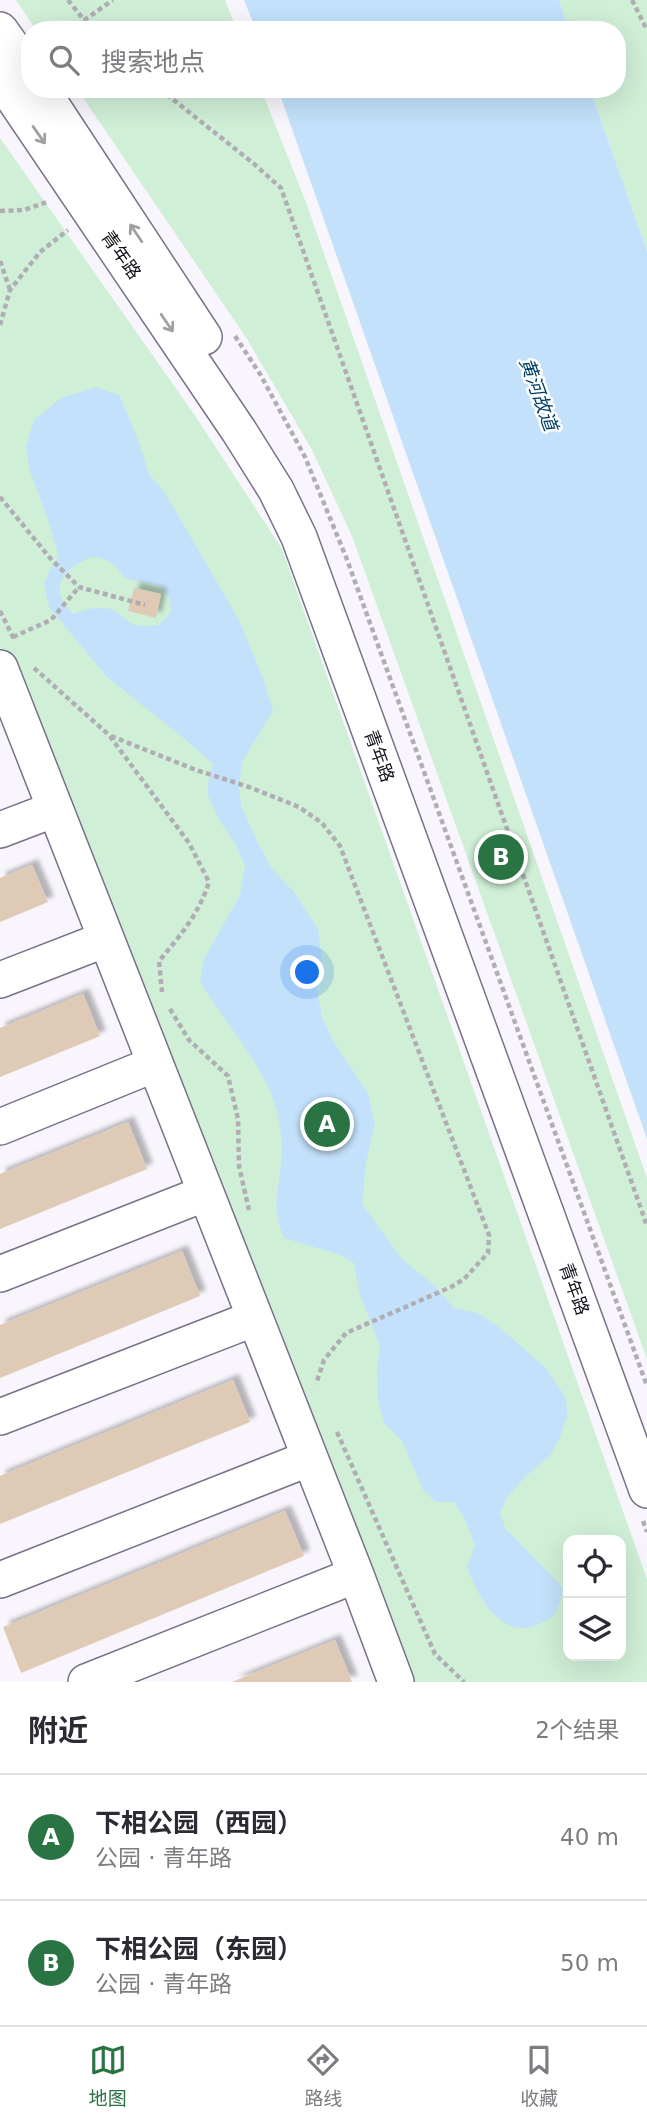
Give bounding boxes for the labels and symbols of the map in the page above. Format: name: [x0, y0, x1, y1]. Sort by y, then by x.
one-way arrow: [32, 124, 46, 144]
one-way arrow: [129, 223, 143, 243]
street label: 青年路: [97, 227, 145, 283]
one-way arrow: [160, 312, 174, 332]
water label: 黄河故道: [516, 355, 563, 436]
street label: 青年路: [360, 727, 399, 785]
pin: B: [478, 831, 524, 883]
your location: [290, 955, 324, 989]
pin: A: [304, 1098, 350, 1150]
street label: 青年路: [555, 1260, 594, 1318]

